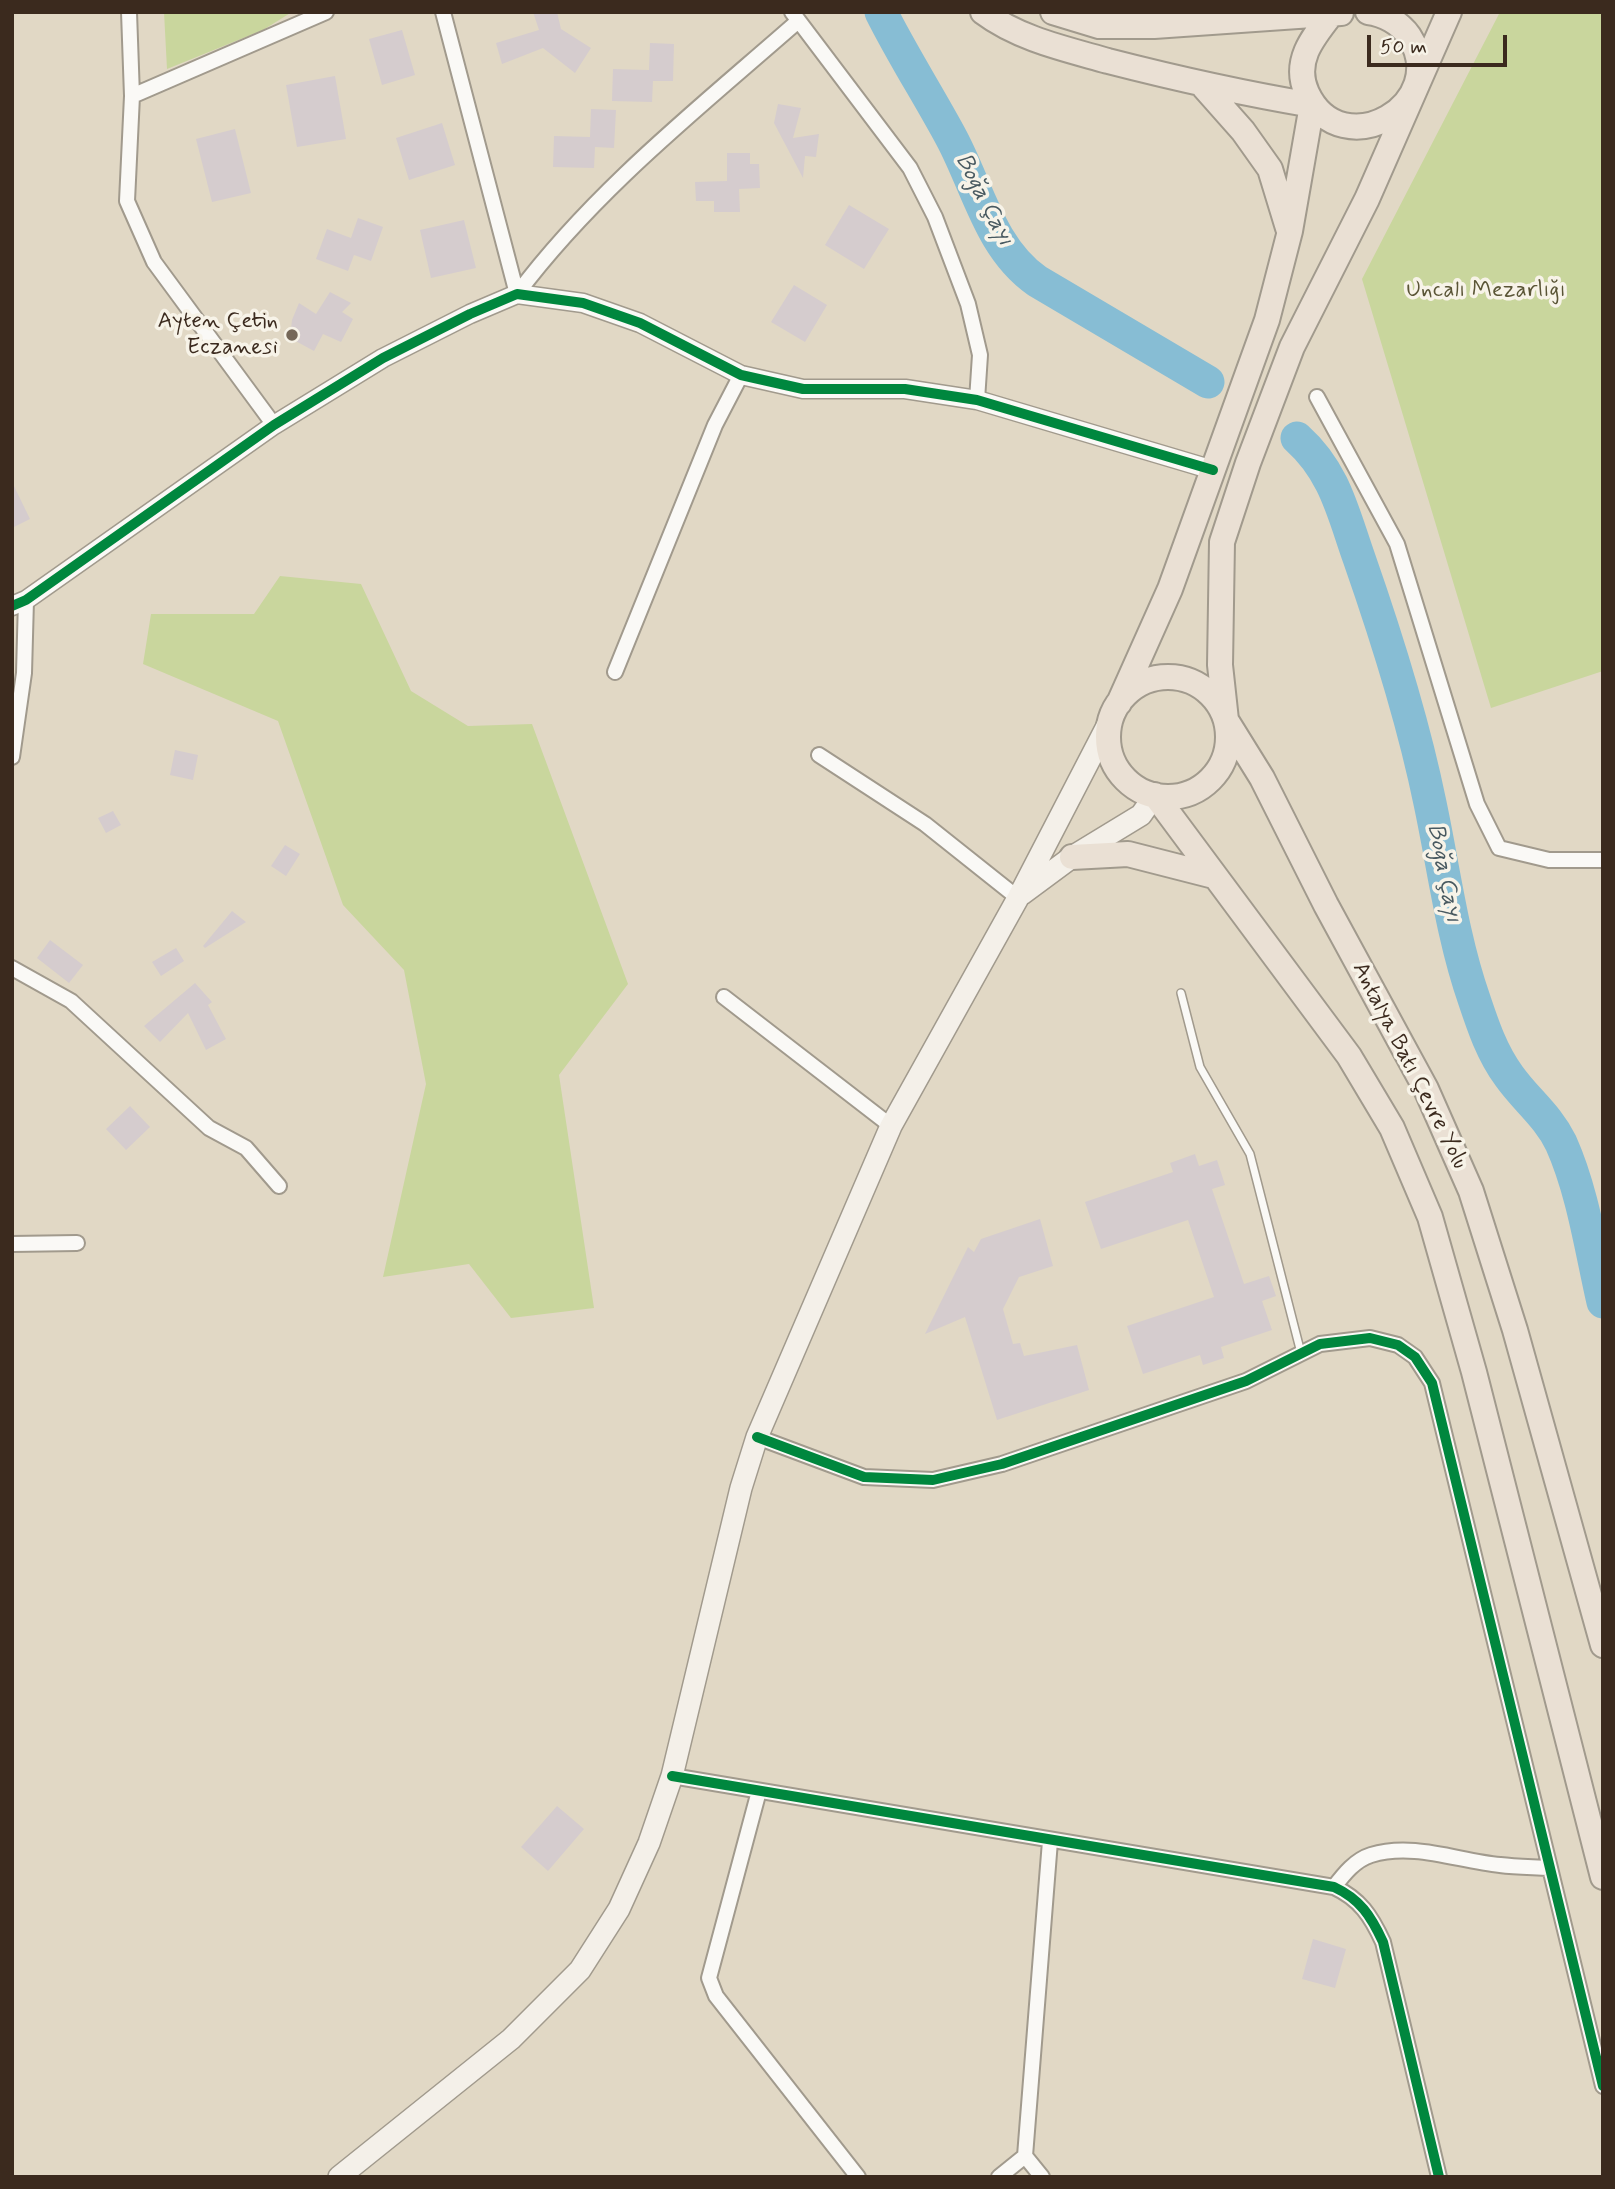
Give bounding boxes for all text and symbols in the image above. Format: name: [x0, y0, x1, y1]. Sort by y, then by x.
scale bar: [1370, 21, 1510, 65]
text: 50 m: [1380, 33, 1427, 61]
water label: Boğa Çayı: [948, 149, 1018, 251]
park label: Uncalı Mezarlığı: [1406, 277, 1566, 305]
place label: Ayten Çetin Eczanesi: [158, 308, 278, 362]
marker: Ayten Çetin Eczanesi: [284, 327, 300, 343]
water label: Boğa Çayı: [1419, 821, 1467, 925]
street label: Antalya Batı Çevre Yolu: [1345, 958, 1473, 1174]

